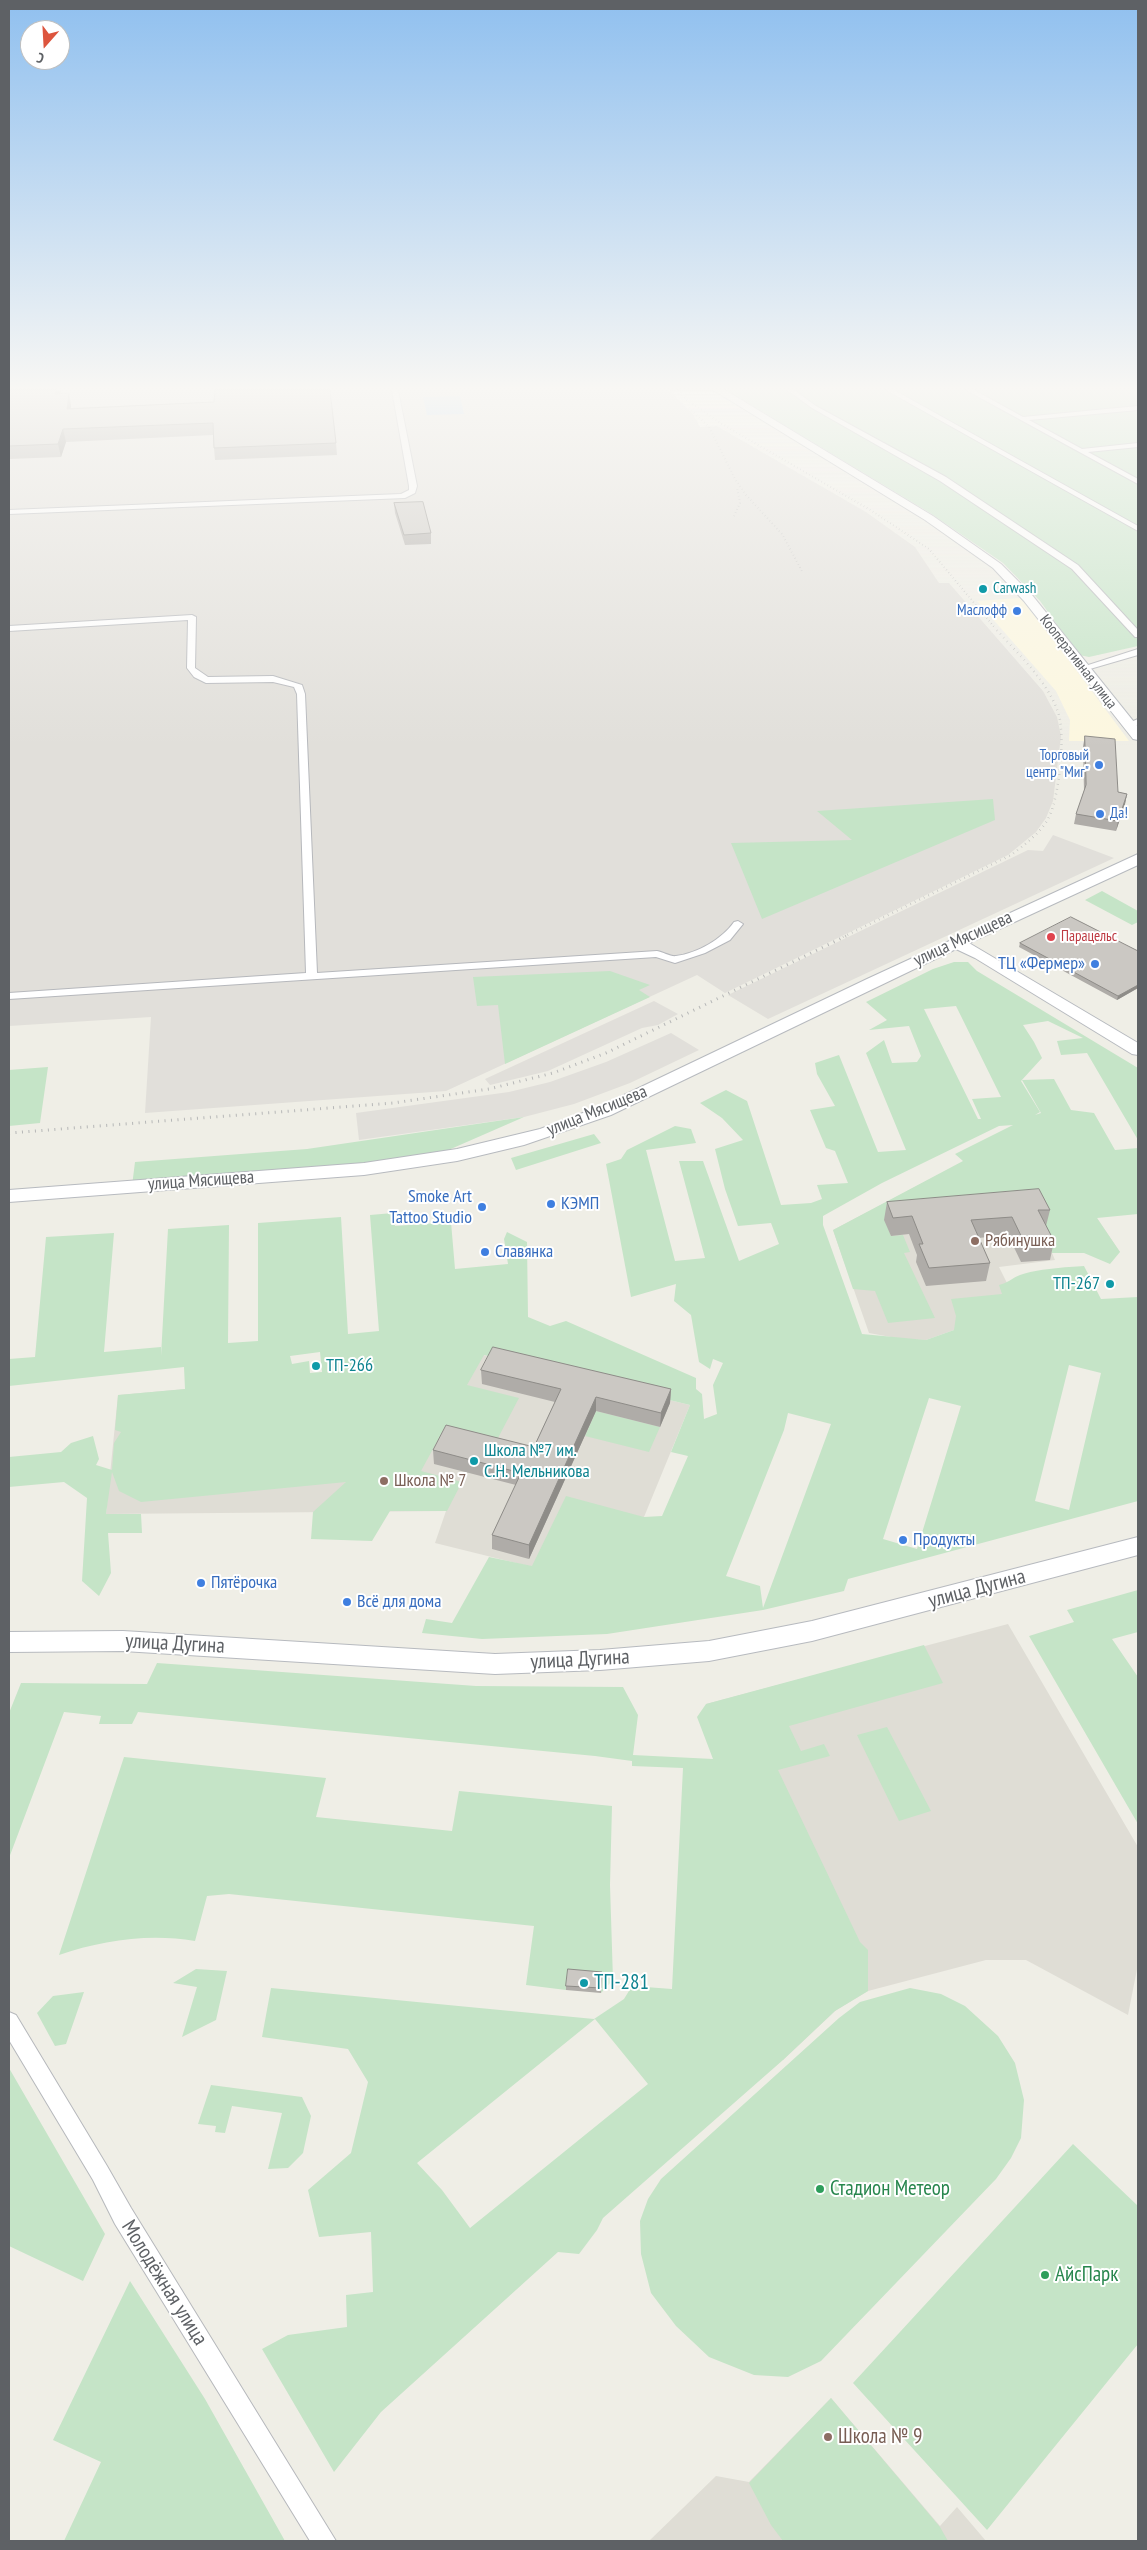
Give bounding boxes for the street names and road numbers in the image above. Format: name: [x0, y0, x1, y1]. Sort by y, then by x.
street label: Кооперативная улица: [1036, 611, 1120, 713]
street label: улица Мясищева: [910, 907, 1016, 971]
street label: улица Мясищева: [544, 1081, 650, 1141]
street label: улица Мясищева: [147, 1167, 255, 1195]
street label: улица Дугина: [926, 1564, 1028, 1614]
street label: улица Дугина: [125, 1629, 225, 1659]
street label: улица Дугина: [530, 1645, 630, 1675]
street label: Молодёжная улица: [116, 2216, 212, 2350]

